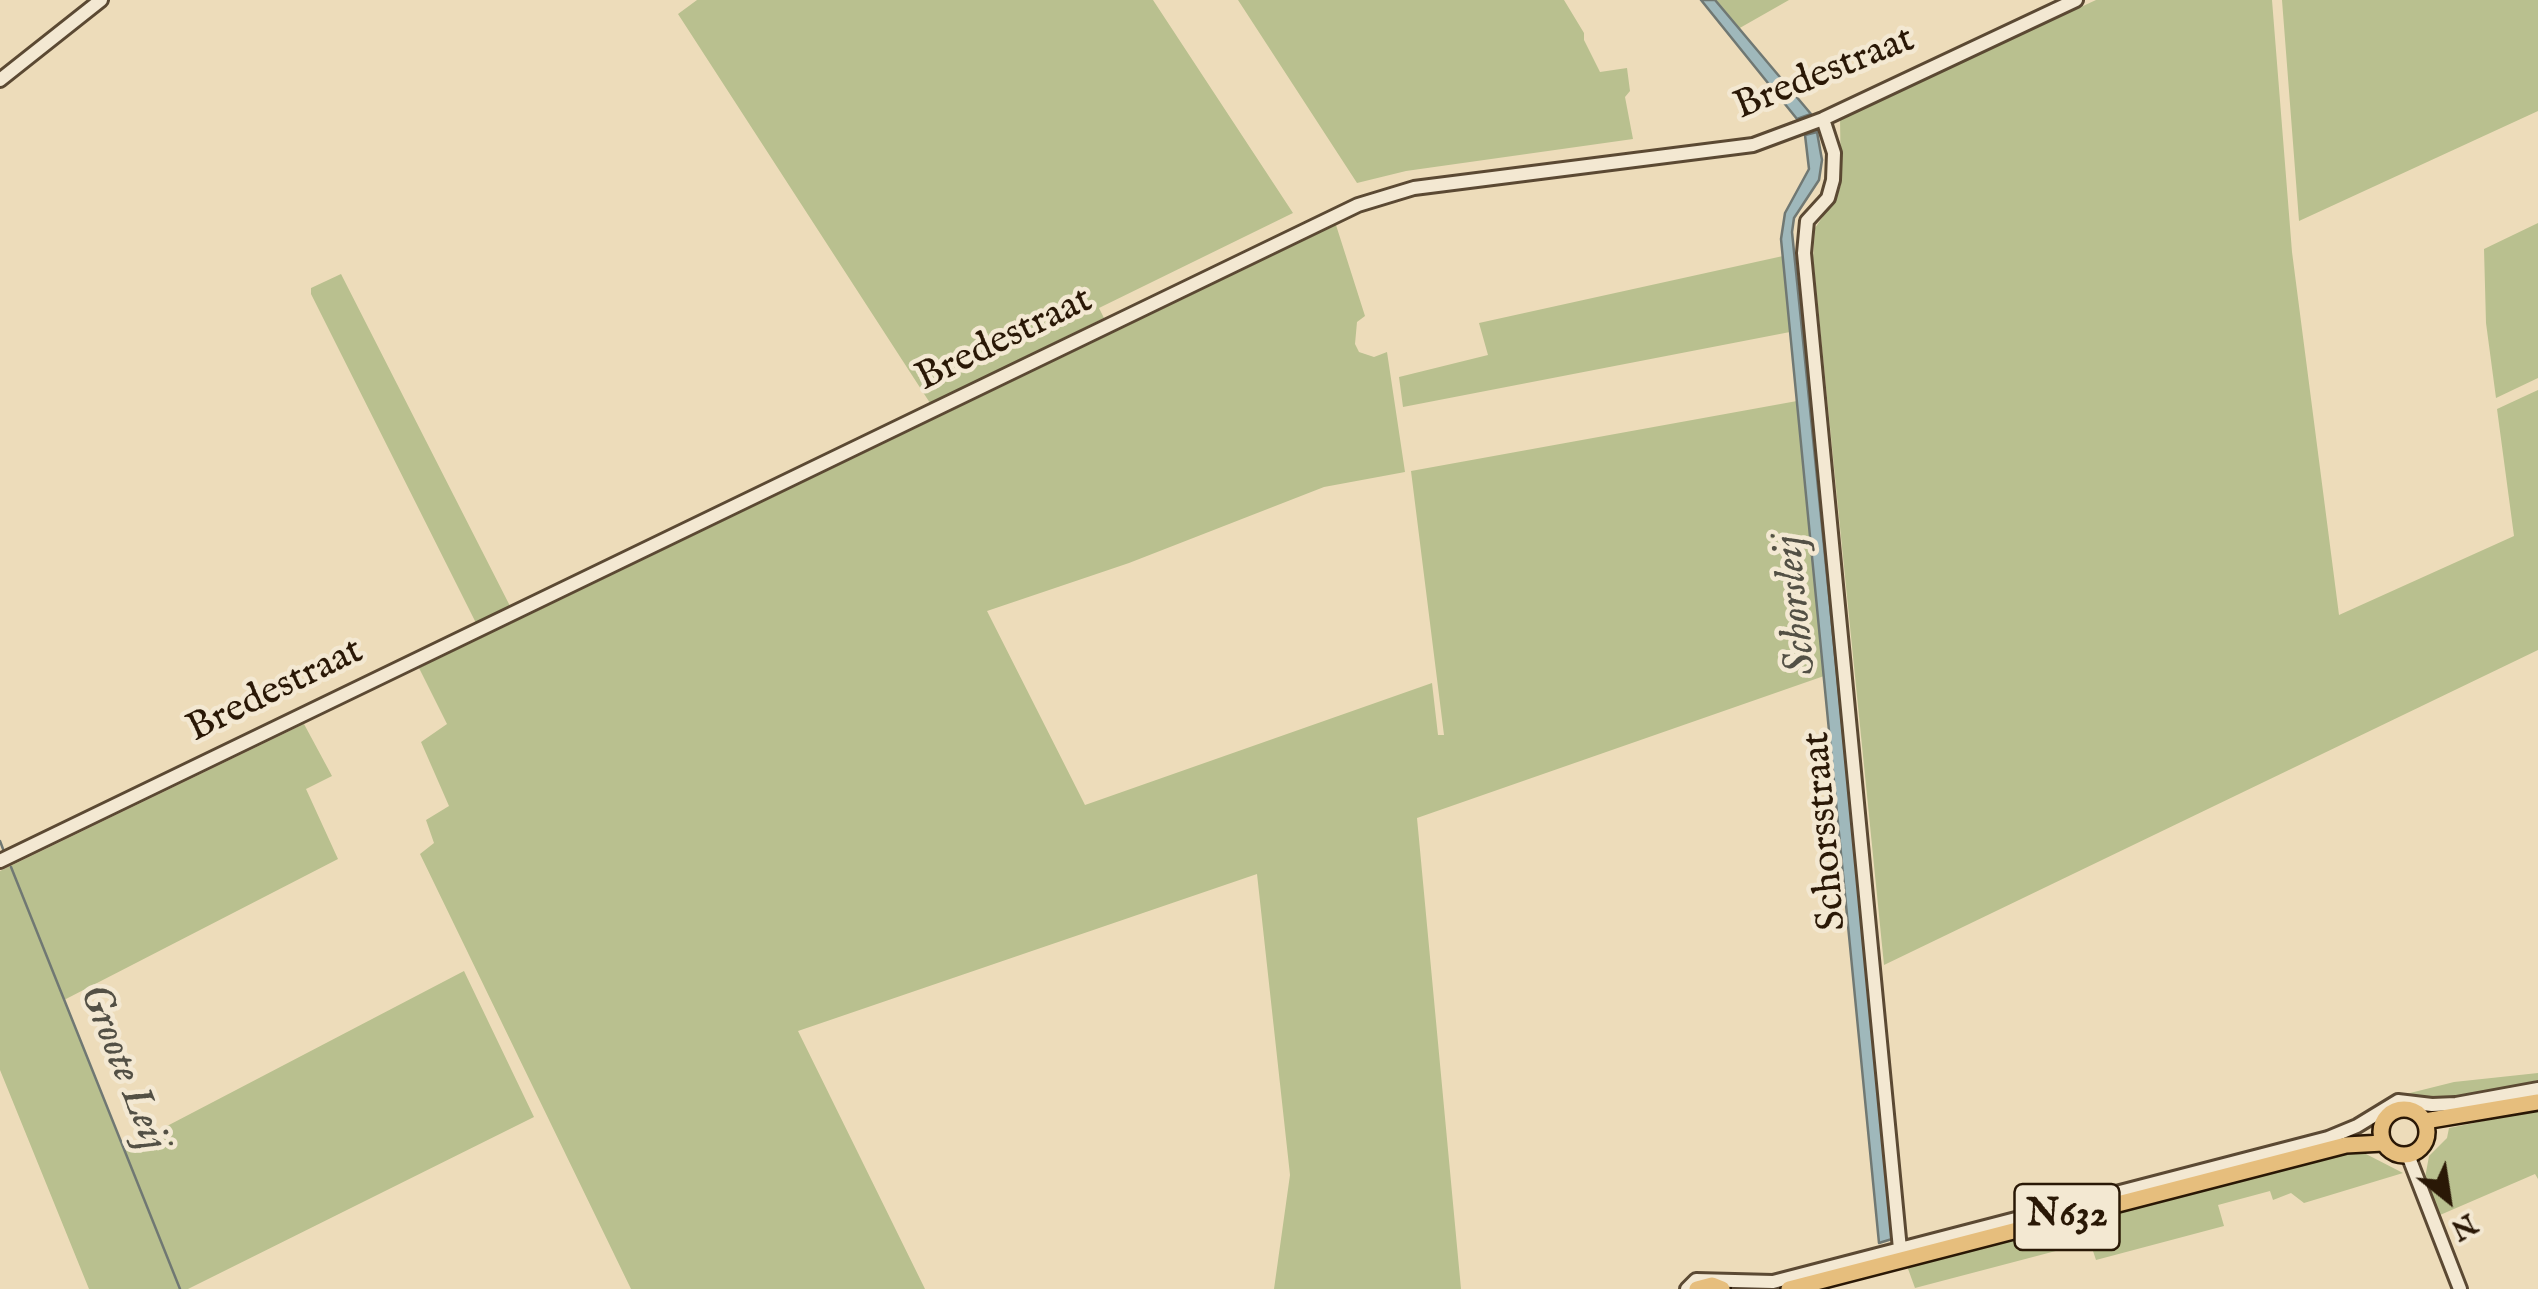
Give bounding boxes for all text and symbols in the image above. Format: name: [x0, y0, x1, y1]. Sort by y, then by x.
street label: Bredestraat: [1728, 17, 1922, 133]
street label: Bredestraat: [909, 278, 1101, 404]
water label: Schorsleij: [1766, 533, 1830, 677]
street label: Bredestraat: [180, 629, 372, 755]
street label: Schorsstraat: [1794, 729, 1860, 933]
water label: Groote Leij: [65, 978, 177, 1158]
north arrow: [2398, 1149, 2498, 1249]
road number: N632: [2014, 1184, 2120, 1250]
text: N: [2444, 1204, 2483, 1247]

